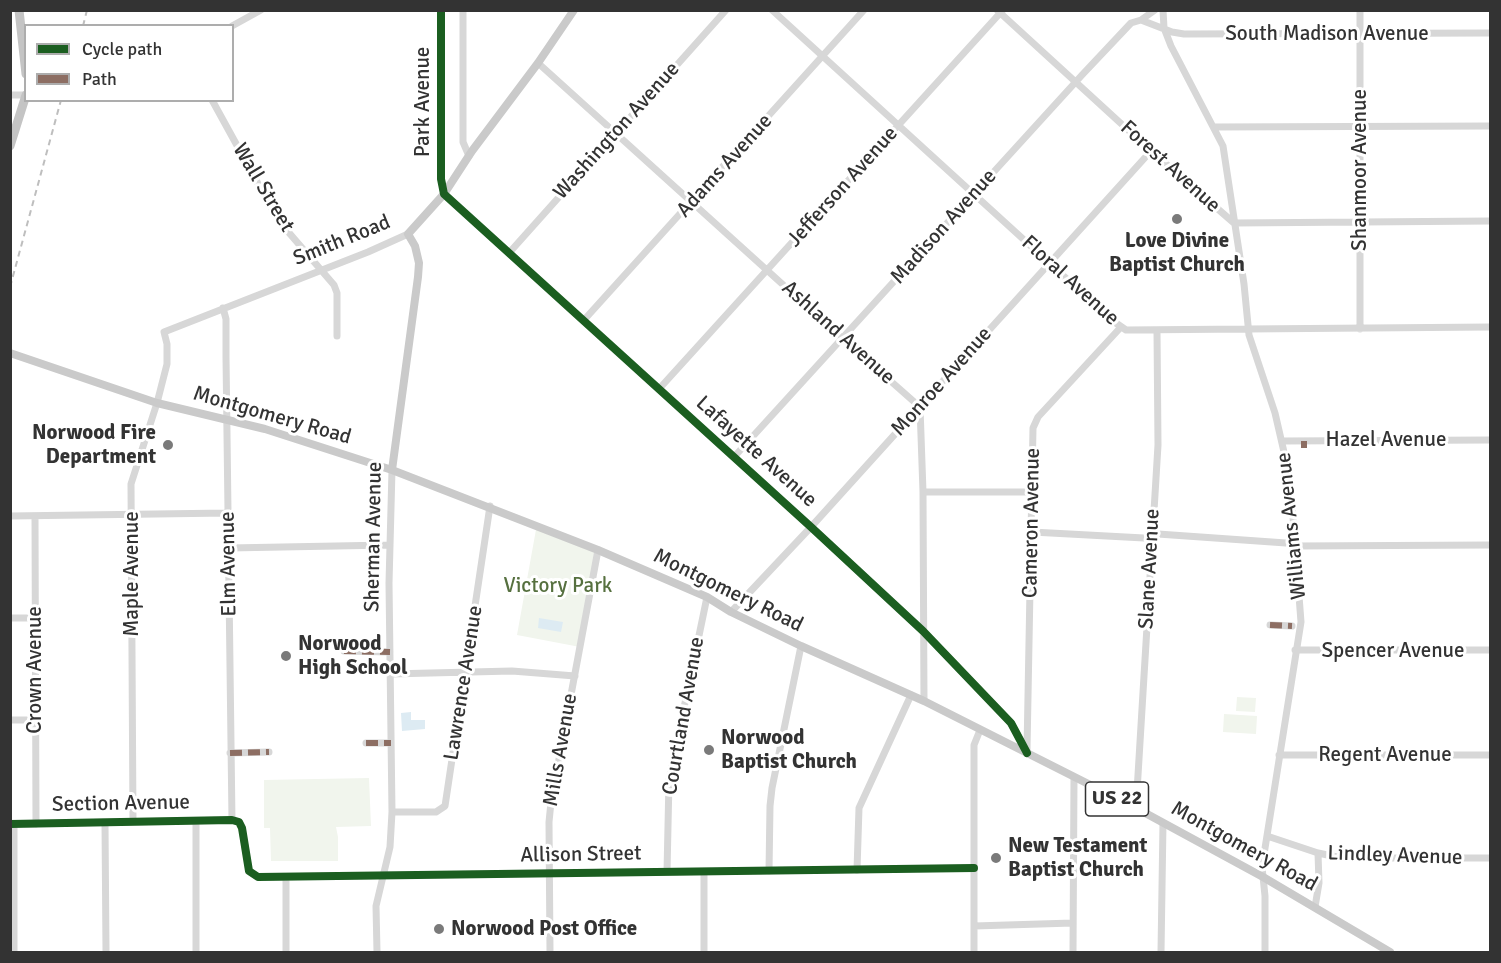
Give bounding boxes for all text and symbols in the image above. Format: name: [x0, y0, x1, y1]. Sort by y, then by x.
street label: South Madison Avenue: [1225, 21, 1429, 47]
legend: [24, 24, 234, 102]
text: Cycle path: [82, 38, 162, 60]
street label: Park Avenue: [410, 47, 436, 157]
street label: Washington Avenue: [549, 57, 685, 205]
text: Path: [82, 68, 117, 90]
street label: Shanmoor Avenue: [1347, 89, 1373, 251]
street label: Adams Avenue: [672, 109, 778, 223]
street label: Forest Avenue: [1115, 115, 1225, 219]
street label: Jefferson Avenue: [782, 122, 904, 252]
street label: Wall Street: [227, 139, 299, 237]
street label: Madison Avenue: [886, 164, 1002, 290]
street label: Smith Road: [290, 210, 394, 272]
marker: Love Divine Baptist Church: [1170, 212, 1184, 226]
place label: Love Divine Baptist Church: [1109, 228, 1245, 278]
street label: Floral Avenue: [1016, 231, 1124, 331]
street label: Ashland Avenue: [776, 276, 900, 390]
street label: Monroe Avenue: [886, 322, 998, 442]
street label: Montgomery Road: [190, 381, 354, 451]
street label: Lafayette Avenue: [690, 391, 822, 513]
place label: Norwood Fire Department: [32, 420, 156, 470]
street label: Hazel Avenue: [1326, 427, 1446, 453]
marker: Norwood Fire Department: [161, 438, 175, 452]
street label: Cameron Avenue: [1018, 448, 1046, 598]
street label: Williams Avenue: [1272, 451, 1312, 601]
street label: Sherman Avenue: [360, 462, 388, 612]
street label: Slane Avenue: [1134, 508, 1166, 630]
street label: Maple Avenue: [119, 511, 145, 637]
street label: Elm Avenue: [215, 511, 243, 617]
street label: Montgomery Road: [649, 544, 807, 638]
park label: Victory Park: [504, 573, 612, 599]
street label: Lawrence Avenue: [439, 604, 489, 762]
street label: Crown Avenue: [22, 606, 48, 734]
place label: Norwood High School: [298, 631, 408, 681]
street label: Courtland Avenue: [658, 635, 710, 797]
street label: Spencer Avenue: [1321, 638, 1465, 664]
marker: Norwood High School: [279, 649, 293, 663]
street label: Mills Avenue: [539, 692, 583, 808]
place label: Norwood Baptist Church: [721, 725, 857, 775]
street label: Regent Avenue: [1318, 742, 1452, 768]
marker: Norwood Baptist Church: [702, 743, 716, 757]
road number: US 22: [1086, 782, 1148, 816]
street label: Section Avenue: [52, 790, 190, 818]
street label: Montgomery Road: [1166, 796, 1322, 898]
place label: New Testament Baptist Church: [1008, 833, 1147, 883]
street label: Allison Street: [520, 841, 642, 869]
street label: Lindley Avenue: [1327, 841, 1463, 871]
marker: New Testament Baptist Church: [989, 851, 1003, 865]
place label: Norwood Post Office: [451, 916, 637, 942]
marker: Norwood Post Office: [432, 922, 446, 936]

